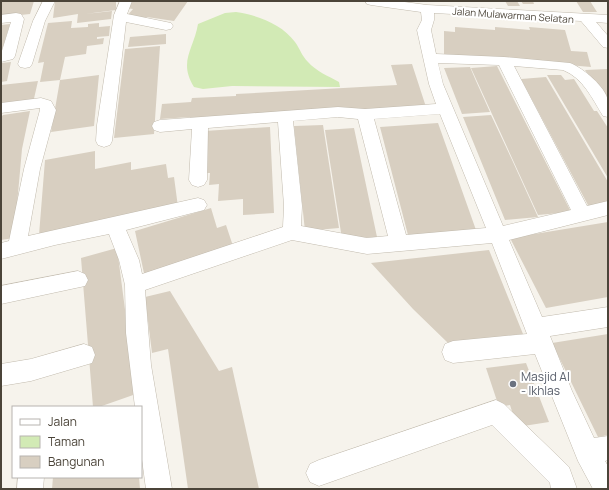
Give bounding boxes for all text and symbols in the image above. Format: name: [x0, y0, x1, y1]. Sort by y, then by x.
street label: Jalan Mulawarman Selatan: [452, 4, 574, 26]
place label: Masjid Al - Ikhlas: [521, 368, 570, 399]
marker: Masjid Al - Ikhlas: [508, 379, 518, 389]
legend: [12, 406, 142, 478]
text: Jalan: [48, 413, 77, 430]
text: Taman: [48, 433, 85, 450]
text: Bangunan: [48, 453, 104, 470]

